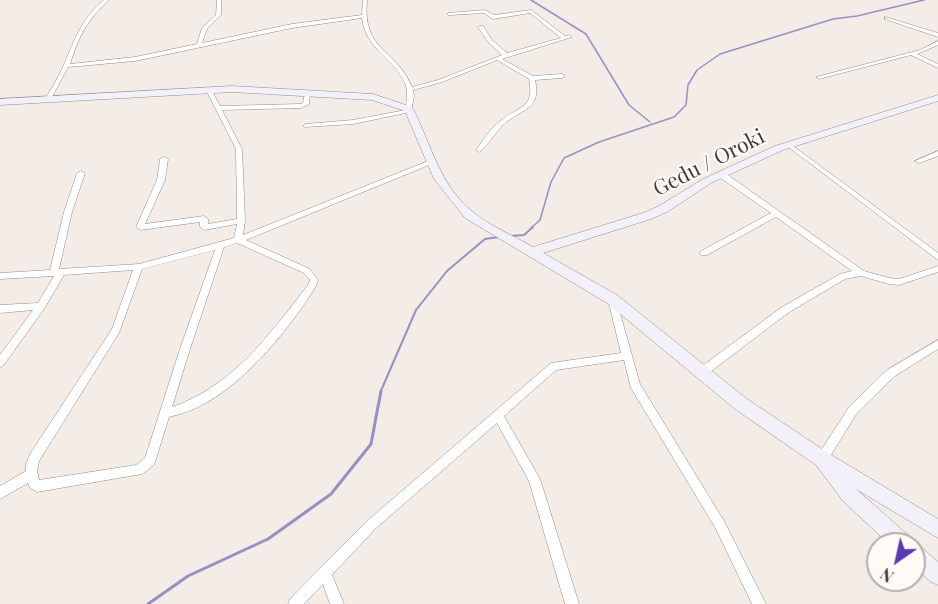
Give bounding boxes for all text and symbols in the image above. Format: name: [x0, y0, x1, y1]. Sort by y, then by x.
street label: Gedu / Oroki: [649, 124, 769, 202]
north arrow: [866, 532, 926, 592]
text: N: [876, 564, 897, 588]

